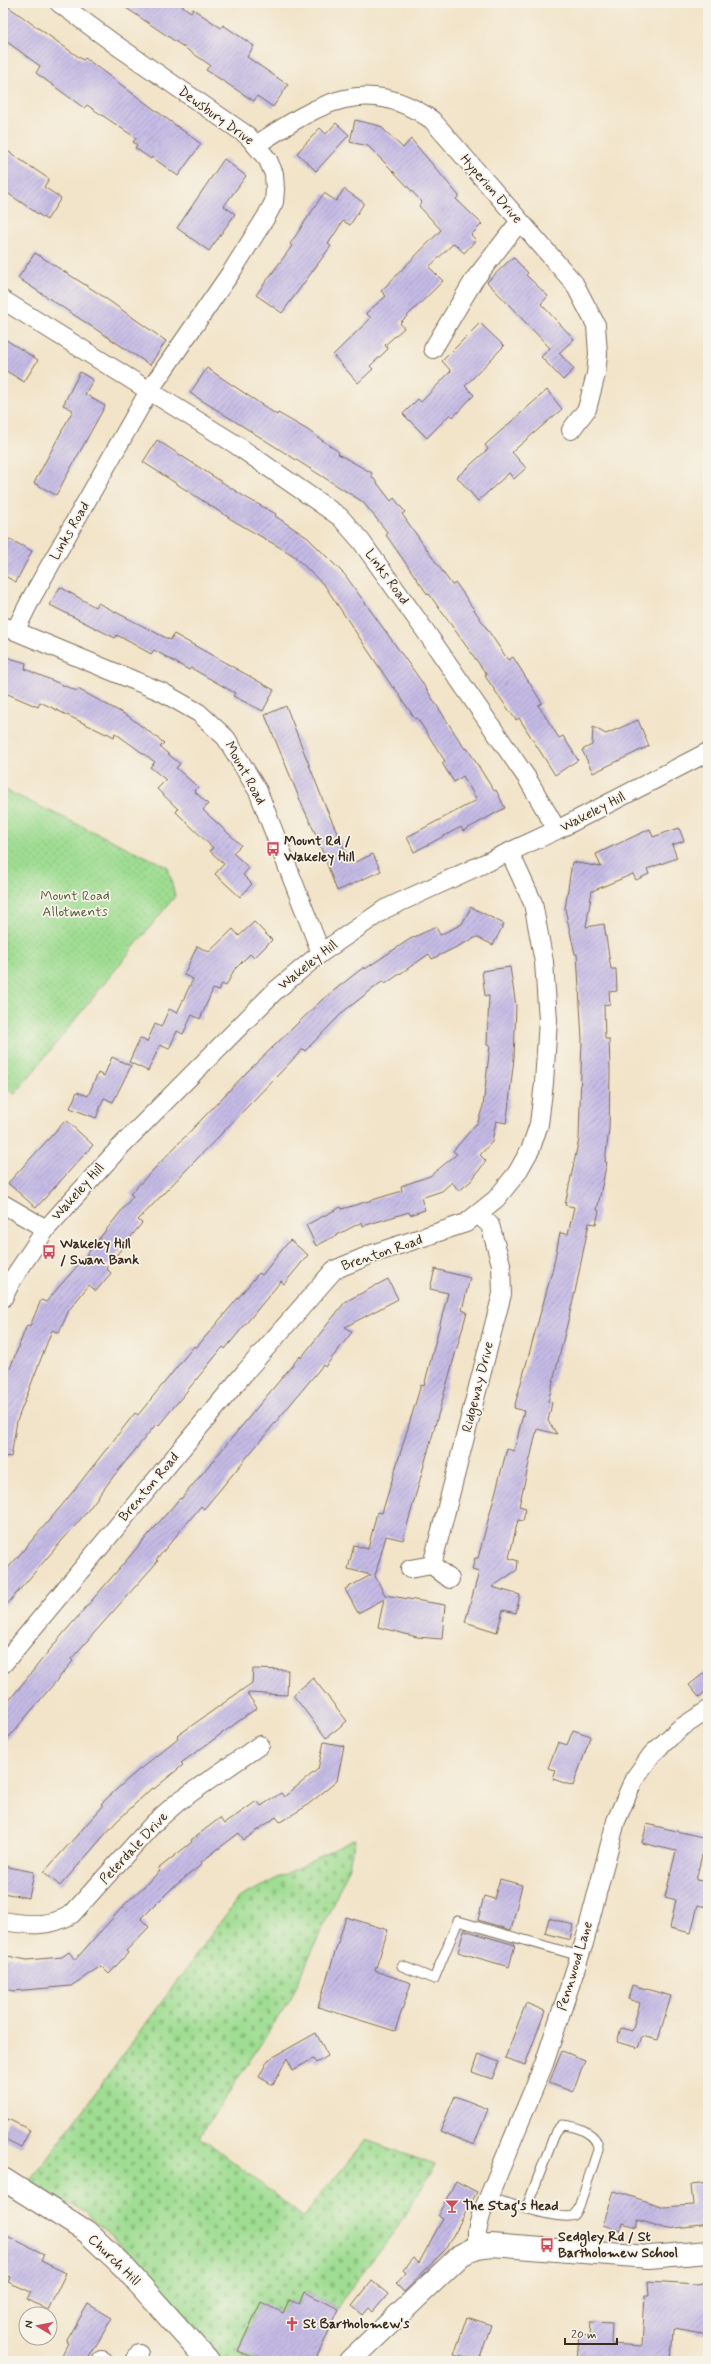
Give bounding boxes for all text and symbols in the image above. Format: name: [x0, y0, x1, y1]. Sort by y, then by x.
street label: Dewsbury Drive: [175, 82, 257, 150]
street label: Hyperion Drive: [456, 150, 526, 228]
street label: Links Road: [46, 499, 94, 563]
street label: Links Road: [361, 546, 413, 608]
street label: Mount Road: [220, 738, 270, 808]
street label: Wakeley Hill: [557, 788, 629, 836]
place label: Mount Rd / Wakeley Hill: [283, 832, 355, 866]
bus stop icon: Mount Rd / Wakeley Hill: [265, 841, 281, 857]
park label: Mount Road Allotments: [40, 887, 110, 921]
street label: Wakeley Hill: [274, 936, 342, 994]
street label: Wakeley Hill: [48, 1160, 108, 1224]
street label: Brenton Road: [339, 1231, 425, 1275]
place label: Wakeley Hill / Swan Bank: [59, 1235, 139, 1269]
bus stop icon: Wakeley Hill / Swan Bank: [41, 1244, 57, 1260]
street label: Ridgeway Drive: [458, 1340, 499, 1434]
street label: Brenton Road: [115, 1449, 183, 1525]
street label: Peterdale Drive: [96, 1808, 172, 1888]
street label: Pennwood Lane: [553, 1919, 597, 2013]
place label: The Stag's Head: [463, 2197, 559, 2218]
bar icon: The Stag's Head: [444, 2198, 460, 2214]
place label: Sedgley Rd / St Bartholomew School: [558, 2228, 678, 2262]
street label: Church Hill: [84, 2230, 144, 2290]
bus stop icon: Sedgley Rd / St Bartholomew School: [539, 2237, 555, 2253]
north arrow: [18, 2306, 58, 2346]
place label: St Bartholomew's: [303, 2315, 410, 2333]
church icon: St Bartholomew's: [284, 2316, 300, 2332]
text: N: [22, 2320, 37, 2329]
scale bar: [565, 2320, 617, 2346]
text: 20 m: [571, 2327, 597, 2343]

